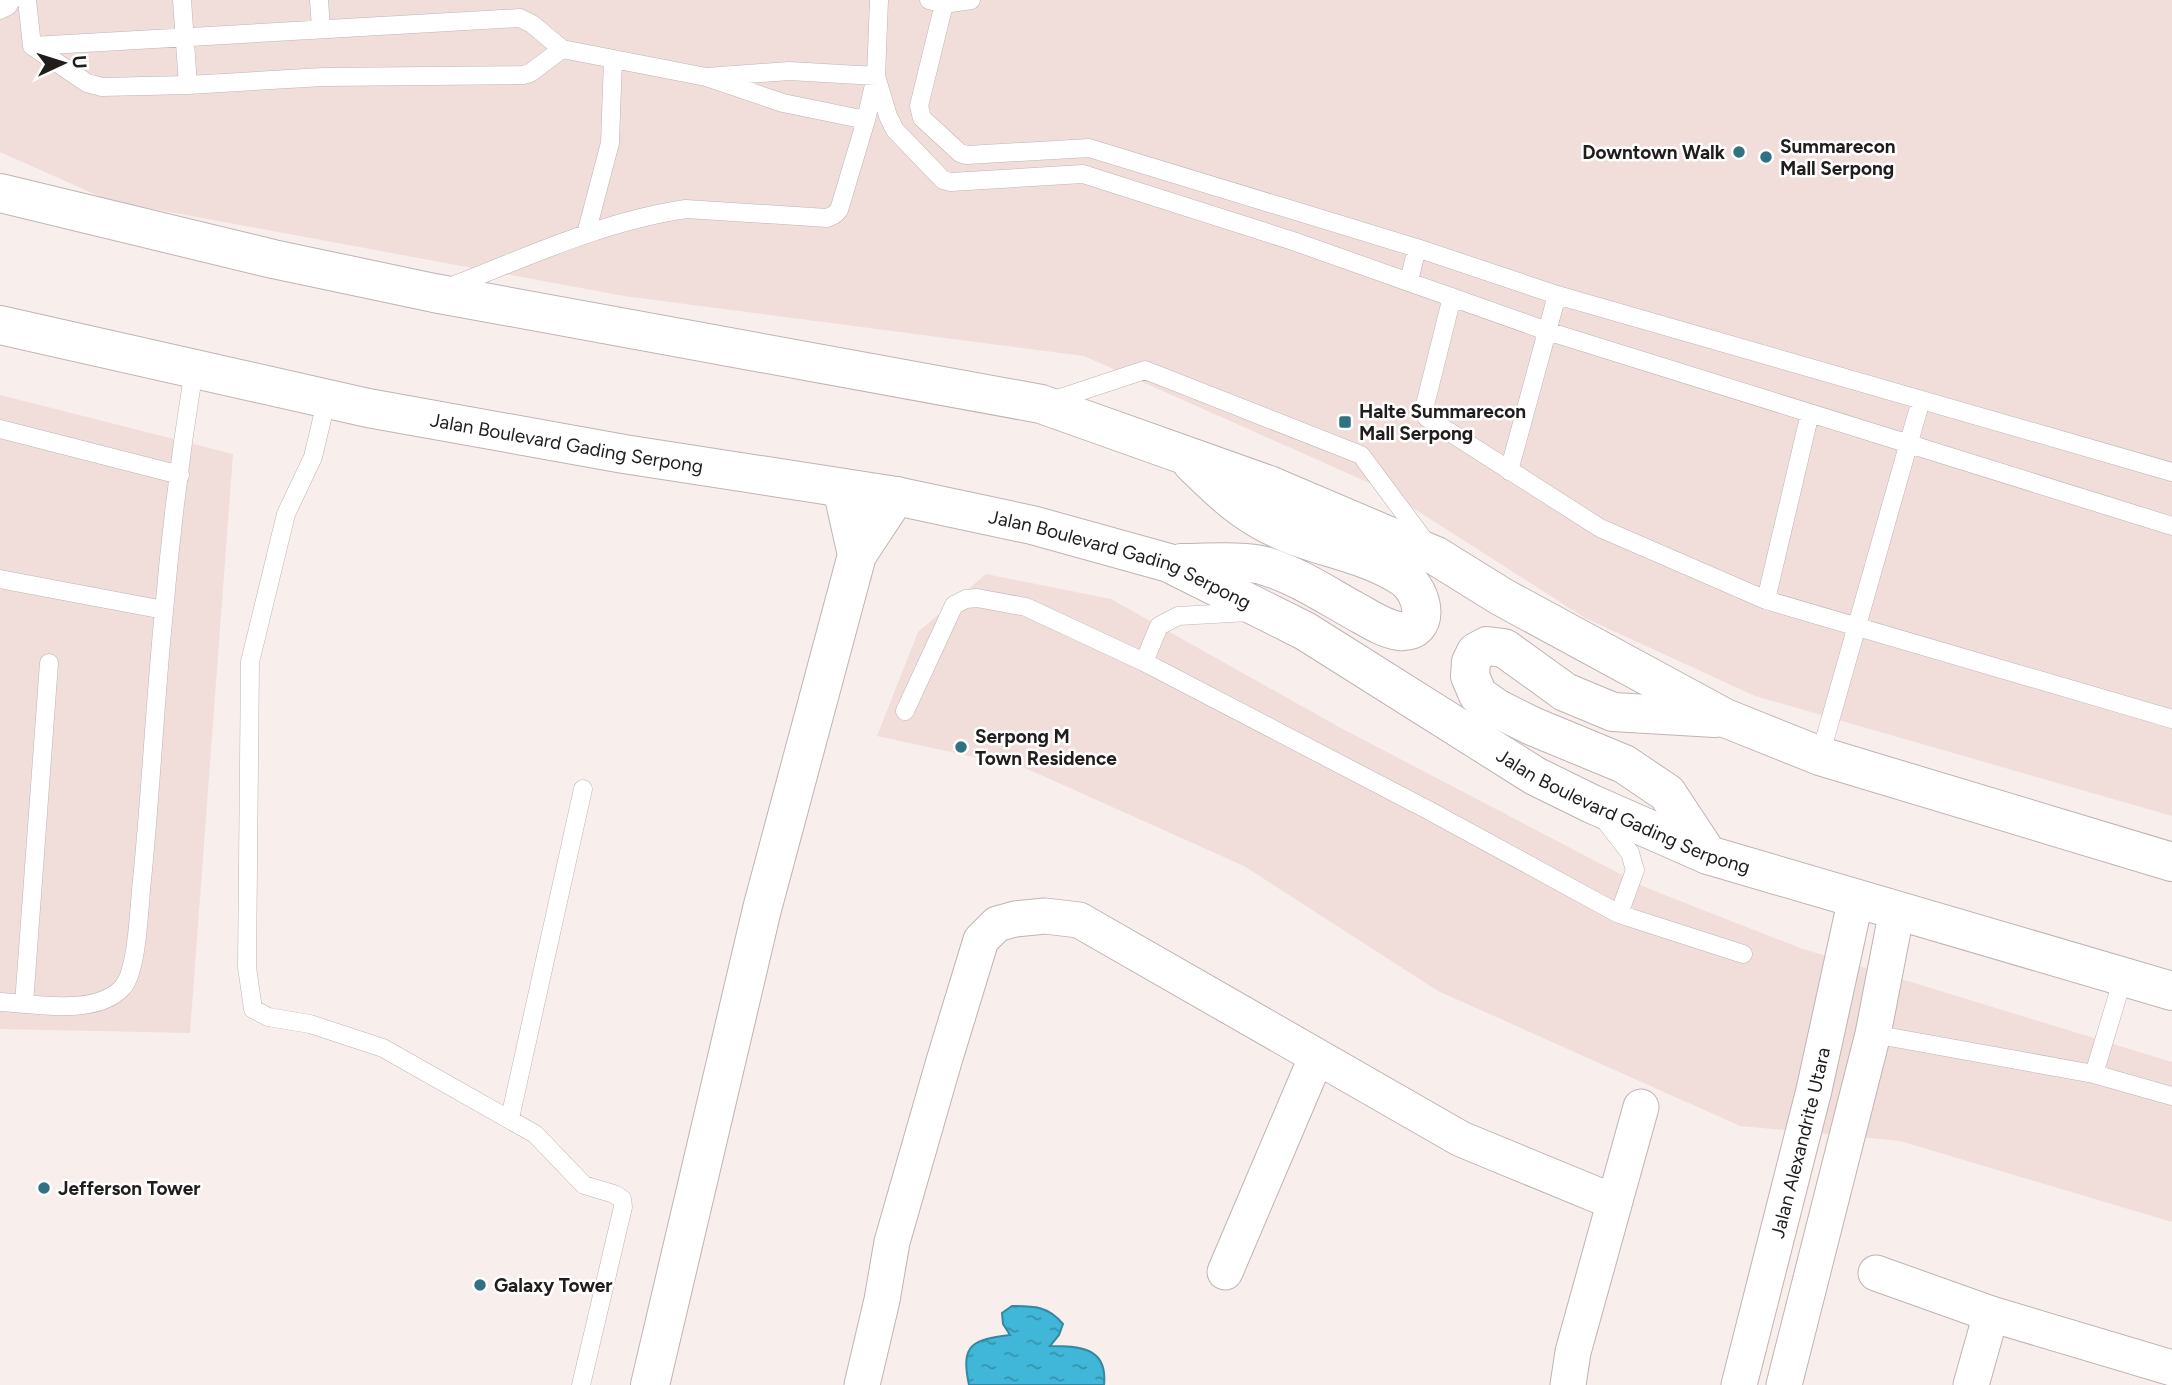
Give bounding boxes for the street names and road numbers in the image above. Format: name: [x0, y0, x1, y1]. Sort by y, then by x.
street label: Jalan Boulevard Gading Serpong: [428, 408, 705, 478]
street label: Jalan Boulevard Gading Serpong: [987, 505, 1255, 614]
street label: Jalan Boulevard Gading Serpong: [1492, 743, 1753, 878]
street label: Jalan Alexandrite Utara: [1765, 1045, 1835, 1240]

